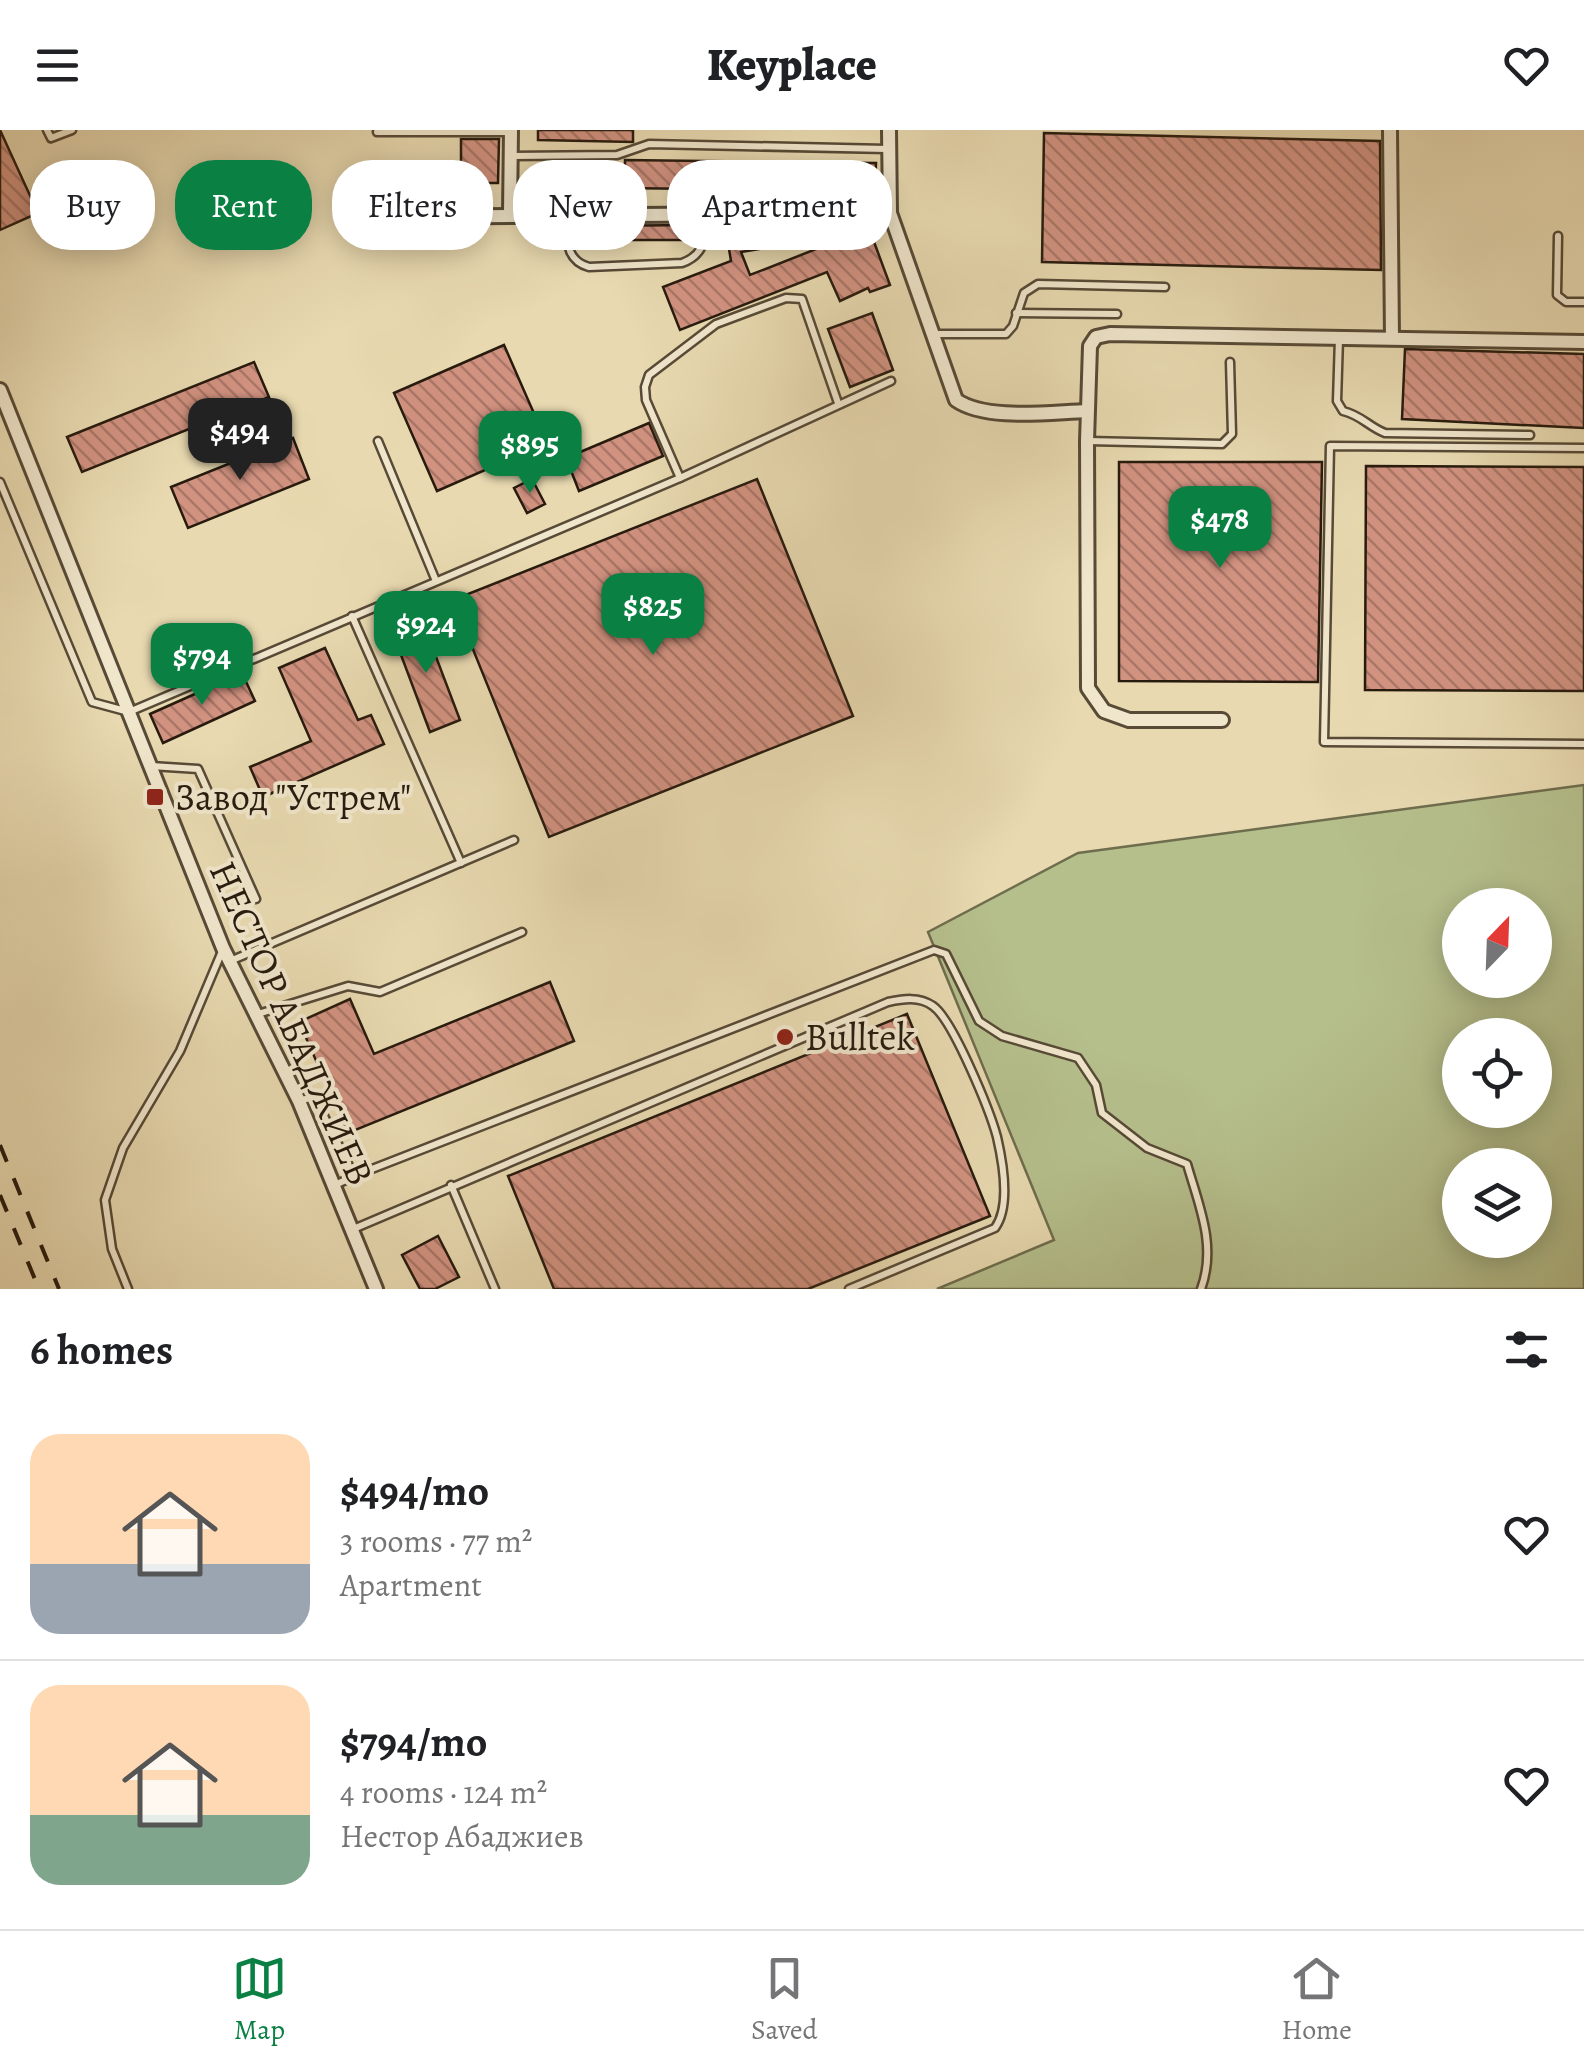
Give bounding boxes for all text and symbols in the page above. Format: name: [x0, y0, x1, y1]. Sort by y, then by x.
text: Keyplace: [707, 34, 877, 96]
icon: menu: [30, 38, 85, 93]
icon: heart: [1499, 38, 1554, 93]
chip: Buy: [30, 160, 155, 250]
chip: Rent: [175, 160, 312, 250]
chip: Filters: [332, 160, 493, 250]
chip: New: [513, 160, 647, 250]
chip: Apartment: [667, 160, 892, 250]
pin: $494: [181, 398, 299, 483]
text: $494: [210, 408, 270, 452]
pin: $895: [471, 411, 589, 496]
text: $895: [501, 421, 559, 465]
pin: $478: [1161, 486, 1279, 571]
text: $478: [1191, 496, 1249, 540]
pin: $825: [594, 573, 712, 658]
text: $825: [623, 583, 683, 627]
pin: $924: [367, 591, 485, 676]
text: $924: [396, 601, 456, 645]
pin: $794: [143, 623, 261, 708]
text: $794: [173, 633, 231, 677]
place label: Завод "Устрем": [175, 771, 411, 823]
marker: Завод "Устрем": [144, 786, 166, 808]
street label: НЕСТОР АБАДЖИЕВ: [197, 853, 387, 1193]
north arrow: [1442, 888, 1552, 998]
map controls: [1442, 888, 1552, 1258]
place label: Bulltek: [805, 1011, 915, 1063]
button: locate: [1442, 1018, 1552, 1128]
marker: Bulltek: [774, 1026, 796, 1048]
button: layers: [1442, 1148, 1552, 1258]
text: 6 homes: [30, 1321, 173, 1378]
icon: filters: [1499, 1322, 1554, 1377]
text: $494/mo: [340, 1462, 489, 1519]
icon: home: [110, 1474, 230, 1594]
icon: heart: [1499, 1507, 1554, 1562]
text: 3 rooms · 77 m²: [340, 1519, 532, 1563]
text: Apartment: [340, 1563, 482, 1607]
text: $794/mo: [340, 1713, 487, 1770]
icon: home: [110, 1725, 230, 1845]
icon: heart: [1499, 1758, 1554, 1813]
text: 4 rooms · 124 m²: [340, 1770, 547, 1814]
text: Нестор Абаджиев: [340, 1814, 584, 1858]
tab: Map: [232, 1951, 287, 2049]
tab: Saved: [751, 1951, 818, 2049]
tab: Home: [1282, 1951, 1352, 2049]

